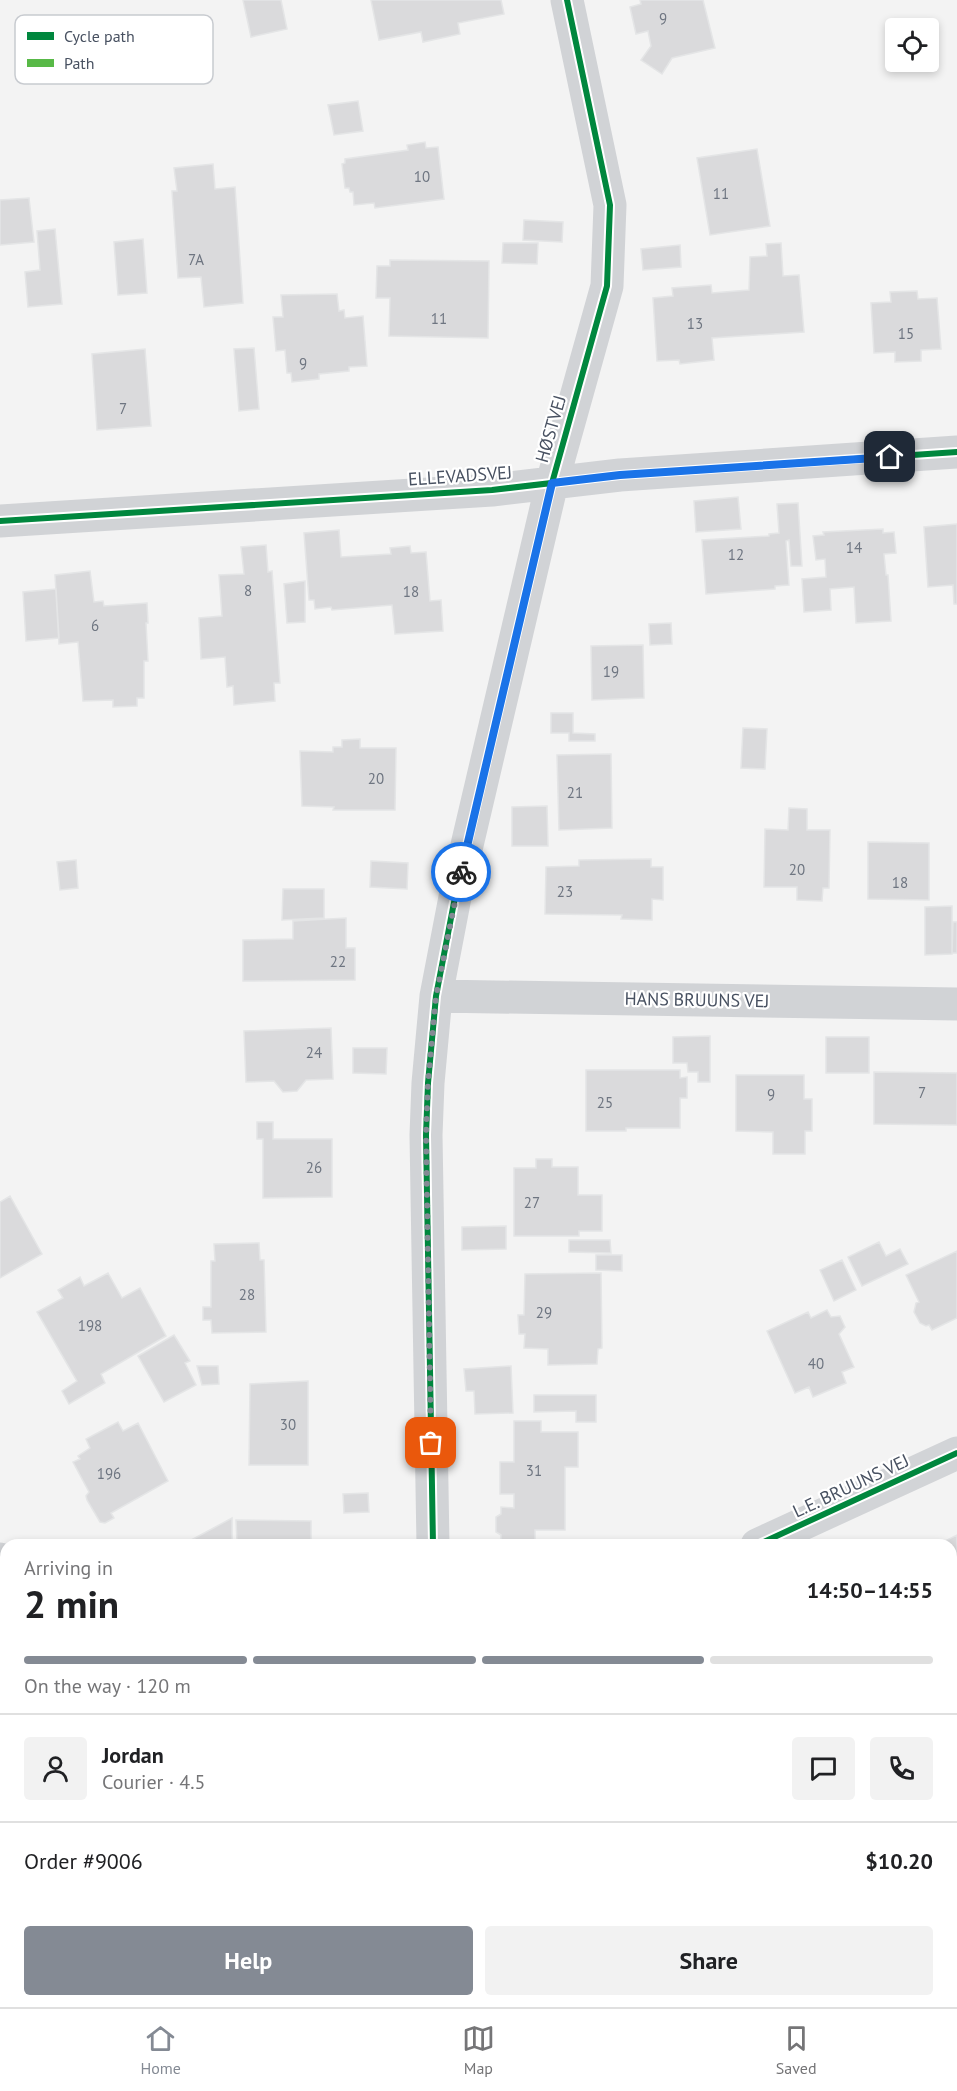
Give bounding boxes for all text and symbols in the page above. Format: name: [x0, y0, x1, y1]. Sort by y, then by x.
house number: 9: [659, 9, 667, 28]
legend: [15, 15, 213, 84]
map controls: [885, 18, 939, 72]
button: locate: [885, 18, 939, 72]
text: Cycle path: [64, 26, 135, 46]
text: Path: [64, 53, 95, 73]
house number: 10: [414, 167, 430, 186]
house number: 11: [713, 184, 729, 203]
house number: 7A: [188, 250, 204, 269]
house number: 11: [431, 309, 447, 328]
house number: 13: [687, 314, 703, 333]
house number: 15: [898, 324, 914, 343]
house number: 9: [299, 354, 307, 373]
street label: HØSTVEJ: [530, 392, 571, 465]
house number: 7: [119, 399, 127, 418]
pin: [864, 431, 915, 482]
icon: home: [873, 440, 906, 473]
street label: ELLEVADSVEJ: [407, 460, 513, 491]
house number: 14: [846, 538, 862, 557]
house number: 12: [728, 545, 744, 564]
house number: 8: [244, 581, 252, 600]
house number: 18: [403, 582, 419, 601]
house number: 6: [91, 616, 99, 635]
house number: 19: [603, 662, 619, 681]
house number: 20: [368, 769, 384, 788]
house number: 21: [567, 783, 583, 802]
courier: [431, 842, 491, 902]
icon: bike: [445, 856, 478, 889]
house number: 20: [789, 860, 805, 879]
house number: 18: [892, 873, 908, 892]
house number: 23: [557, 882, 573, 901]
house number: 22: [330, 952, 346, 971]
street label: HANS BRUUNS VEJ: [624, 987, 770, 1012]
house number: 24: [306, 1043, 322, 1062]
house number: 7: [918, 1083, 926, 1102]
house number: 9: [767, 1085, 775, 1104]
house number: 25: [597, 1093, 613, 1112]
house number: 26: [306, 1158, 322, 1177]
house number: 27: [524, 1193, 540, 1212]
house number: 28: [239, 1285, 255, 1304]
house number: 29: [536, 1303, 552, 1322]
house number: 198: [78, 1316, 102, 1335]
house number: 40: [808, 1354, 824, 1373]
house number: 30: [280, 1415, 296, 1434]
pin: [405, 1417, 456, 1468]
icon: bag: [414, 1426, 447, 1459]
street label: L.E. BRUUNS VEJ: [789, 1449, 913, 1523]
house number: 31: [526, 1461, 542, 1480]
house number: 196: [97, 1464, 121, 1483]
text: Arriving in: [24, 1555, 113, 1581]
text: 14:50–14:55: [807, 1576, 933, 1604]
text: 2 min: [24, 1578, 119, 1629]
text: On the way · 120 m: [24, 1673, 191, 1699]
button: person: [24, 1737, 87, 1800]
button: chat: [792, 1737, 855, 1800]
button: phone: [870, 1737, 933, 1800]
text: Jordan: [102, 1741, 164, 1769]
text: Courier · 4.5: [102, 1769, 205, 1795]
text: Order #9006: [24, 1847, 143, 1875]
text: $10.20: [865, 1847, 933, 1875]
button: Help: [24, 1926, 473, 1995]
button: Share: [485, 1926, 933, 1995]
tab: Home: [140, 2022, 181, 2078]
tab: Map: [462, 2022, 495, 2078]
tab: Saved: [776, 2022, 817, 2078]

